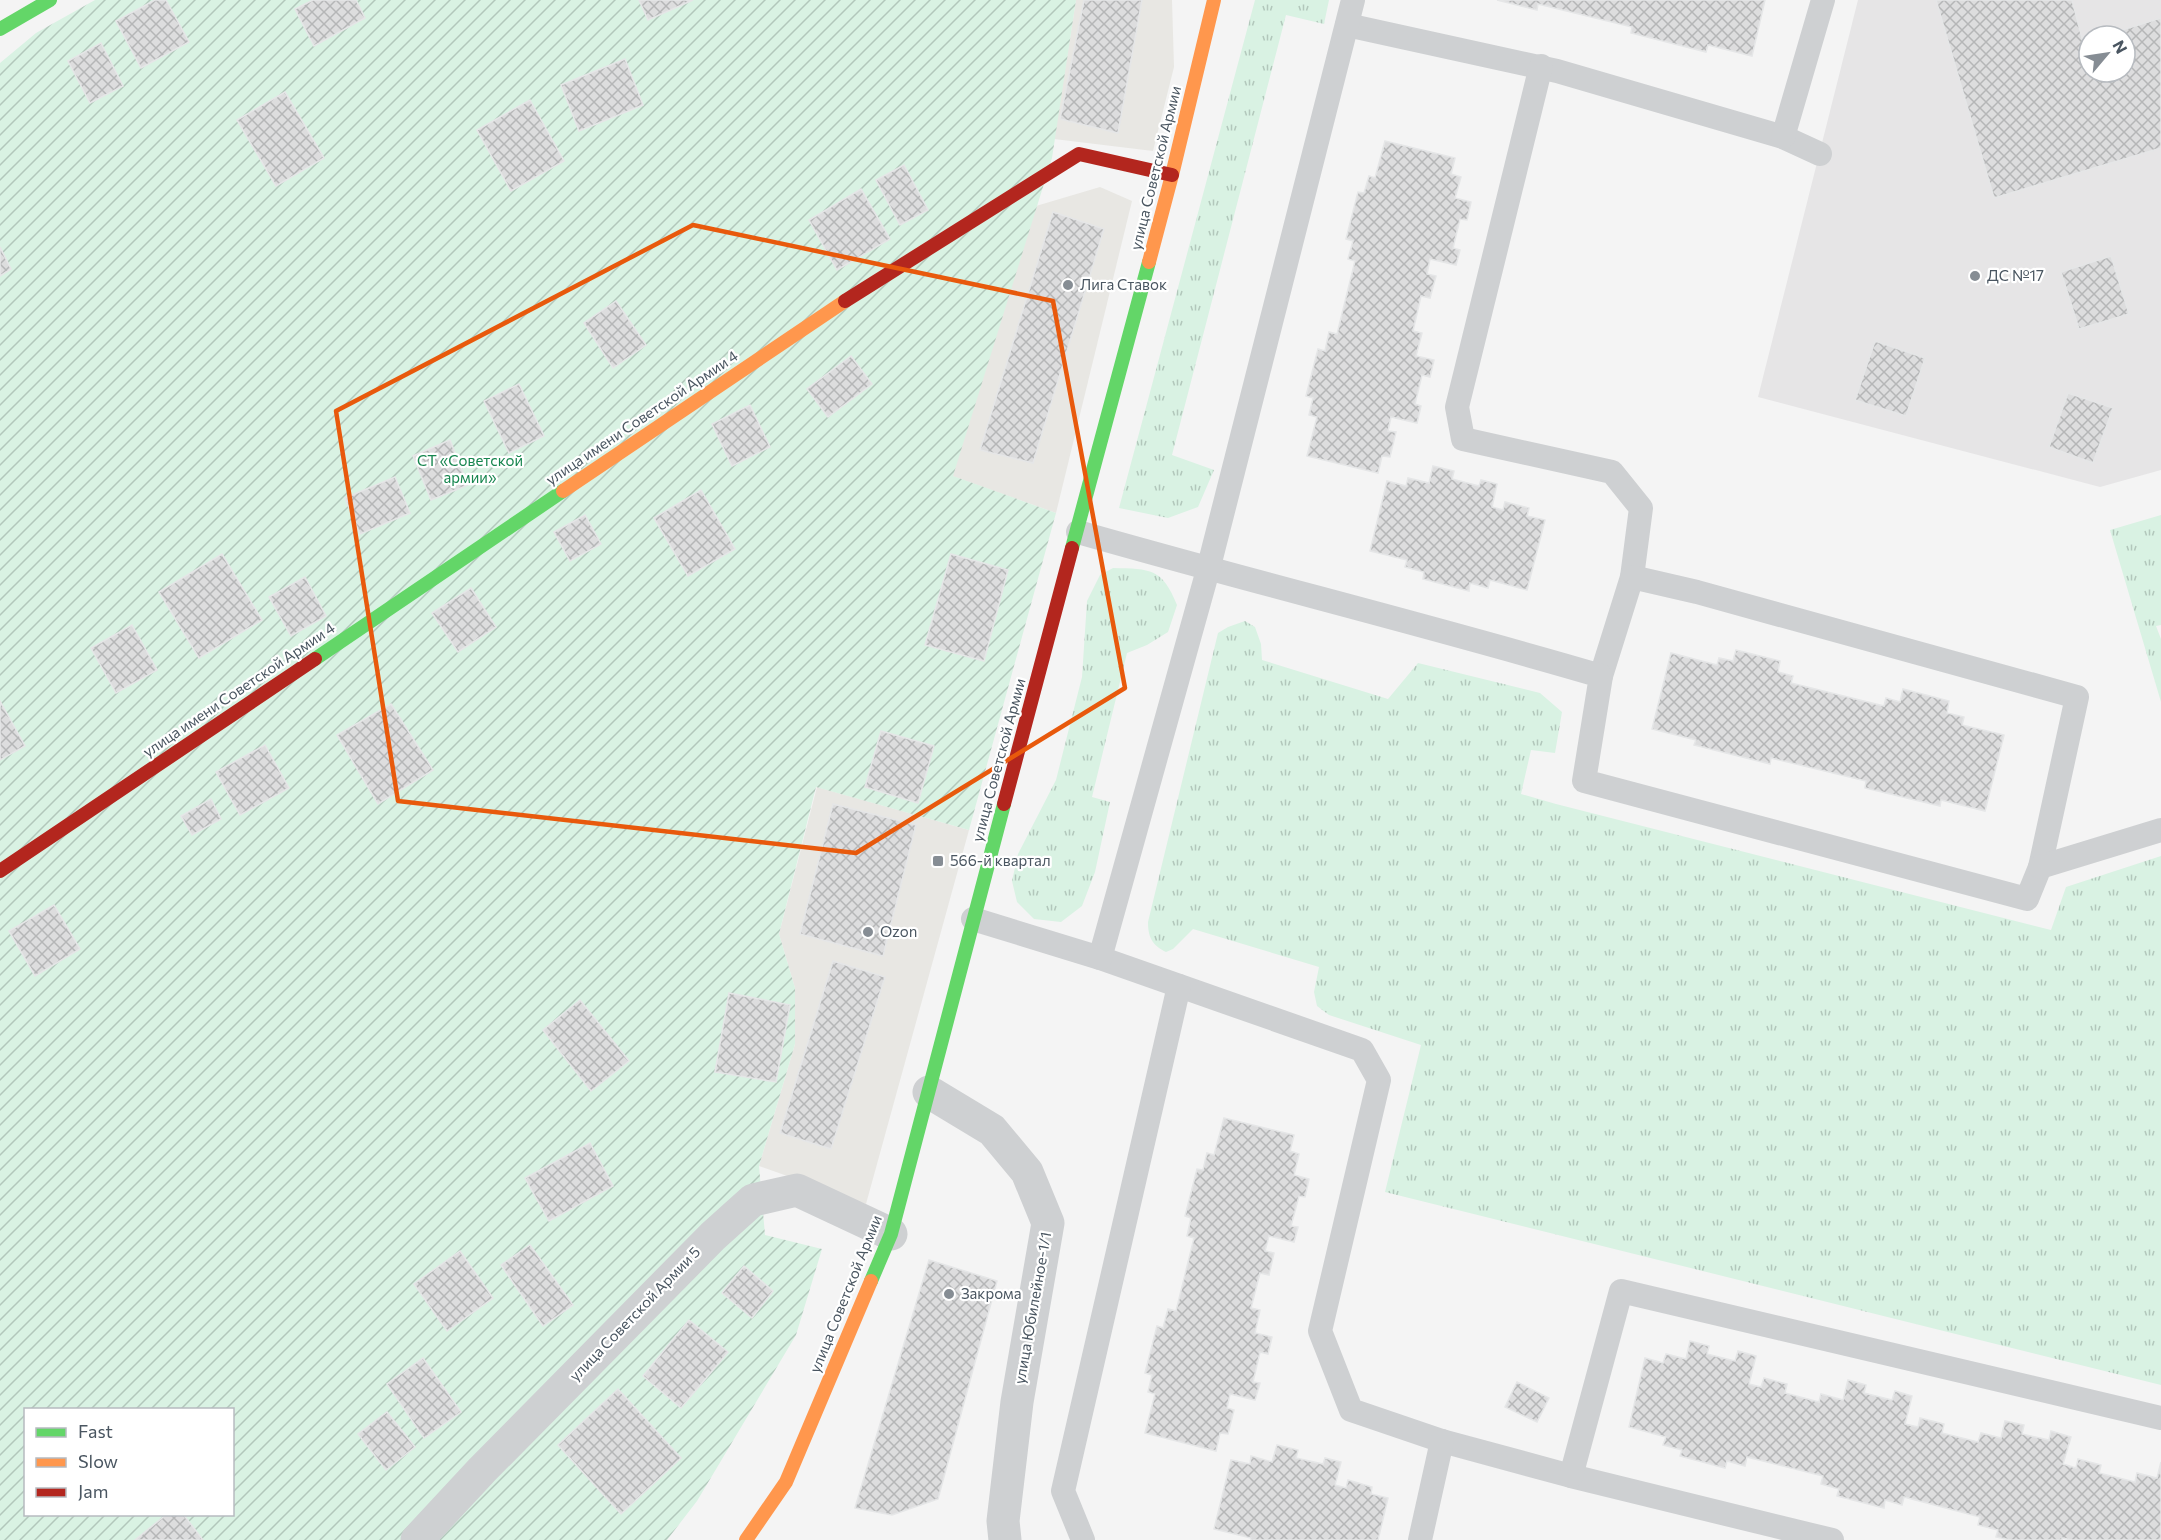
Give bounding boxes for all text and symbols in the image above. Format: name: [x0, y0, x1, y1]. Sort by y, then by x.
north arrow: [2077, 24, 2137, 84]
text: N: [2109, 37, 2132, 56]
street label: улица Советской Армии: [1126, 84, 1184, 252]
place label: ДС №17: [1987, 266, 2044, 284]
marker: ДС №17: [1968, 269, 1982, 283]
place label: Лига Ставок: [1080, 275, 1167, 293]
marker: Лига Ставок: [1061, 278, 1075, 292]
street label: улица имени Советской Армии 4: [542, 346, 741, 488]
park label: СТ «Советской армии»: [417, 451, 523, 486]
street label: улица имени Советской Армии 4: [139, 618, 338, 760]
street label: улица Советской Армии: [968, 676, 1029, 843]
place label: 566-й квартал: [950, 851, 1051, 869]
marker: 566-й квартал: [931, 854, 945, 868]
place label: Ozon: [880, 922, 917, 940]
marker: Ozon: [861, 925, 875, 939]
street label: улица Советской Армии: [805, 1212, 885, 1375]
street label: улица Юбилейное-1/1: [1010, 1230, 1054, 1385]
street label: улица Советской Армии 5: [565, 1242, 703, 1384]
place label: Закрома: [961, 1284, 1022, 1302]
marker: Закрома: [942, 1287, 956, 1301]
legend: [24, 1408, 234, 1516]
text: Fast: [78, 1420, 113, 1442]
text: Slow: [78, 1450, 118, 1472]
text: Jam: [78, 1480, 108, 1502]

